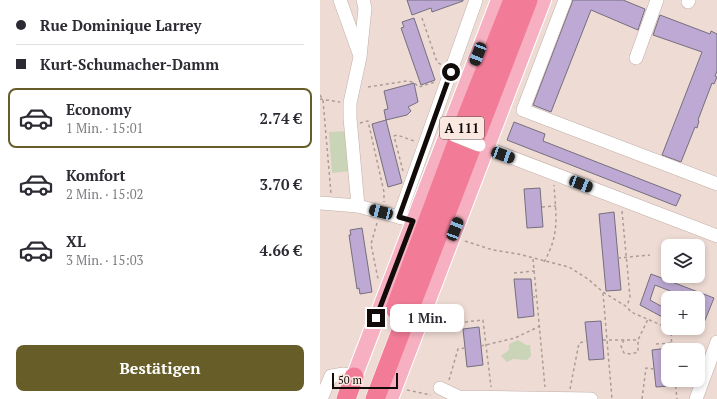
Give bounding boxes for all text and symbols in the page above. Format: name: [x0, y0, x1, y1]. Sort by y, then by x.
text: Rue Dominique Larrey: [40, 15, 201, 35]
car: [468, 41, 488, 67]
text: Kurt-Schumacher-Damm: [40, 54, 219, 74]
route start: [442, 63, 460, 81]
text: Economy: [66, 99, 131, 119]
icon: car: [18, 100, 54, 136]
text: 2.74 €: [260, 108, 302, 128]
road number: A 111: [440, 117, 484, 139]
text: 1 Min. · 15:01: [66, 119, 144, 137]
car: [490, 145, 516, 165]
text: Komfort: [66, 165, 125, 185]
icon: car: [18, 166, 54, 202]
text: 3.70 €: [260, 174, 302, 194]
car: [568, 174, 594, 194]
text: 2 Min. · 15:02: [66, 185, 144, 203]
car: [368, 203, 394, 221]
car: [445, 216, 465, 242]
text: XL: [66, 231, 86, 251]
icon: car: [18, 232, 54, 268]
map controls: [661, 239, 705, 387]
button: layers: [661, 239, 705, 283]
text: 4.66 €: [260, 240, 302, 260]
text: 3 Min. · 15:03: [66, 251, 144, 269]
button: +: [661, 291, 705, 335]
callout: 1 Min.: [390, 304, 464, 332]
route end: [367, 309, 385, 327]
text: 1 Min.: [407, 309, 447, 327]
button: −: [661, 343, 705, 387]
button: Bestätigen: [16, 345, 304, 391]
scale bar: [332, 371, 398, 390]
text: 50 m: [338, 373, 362, 387]

